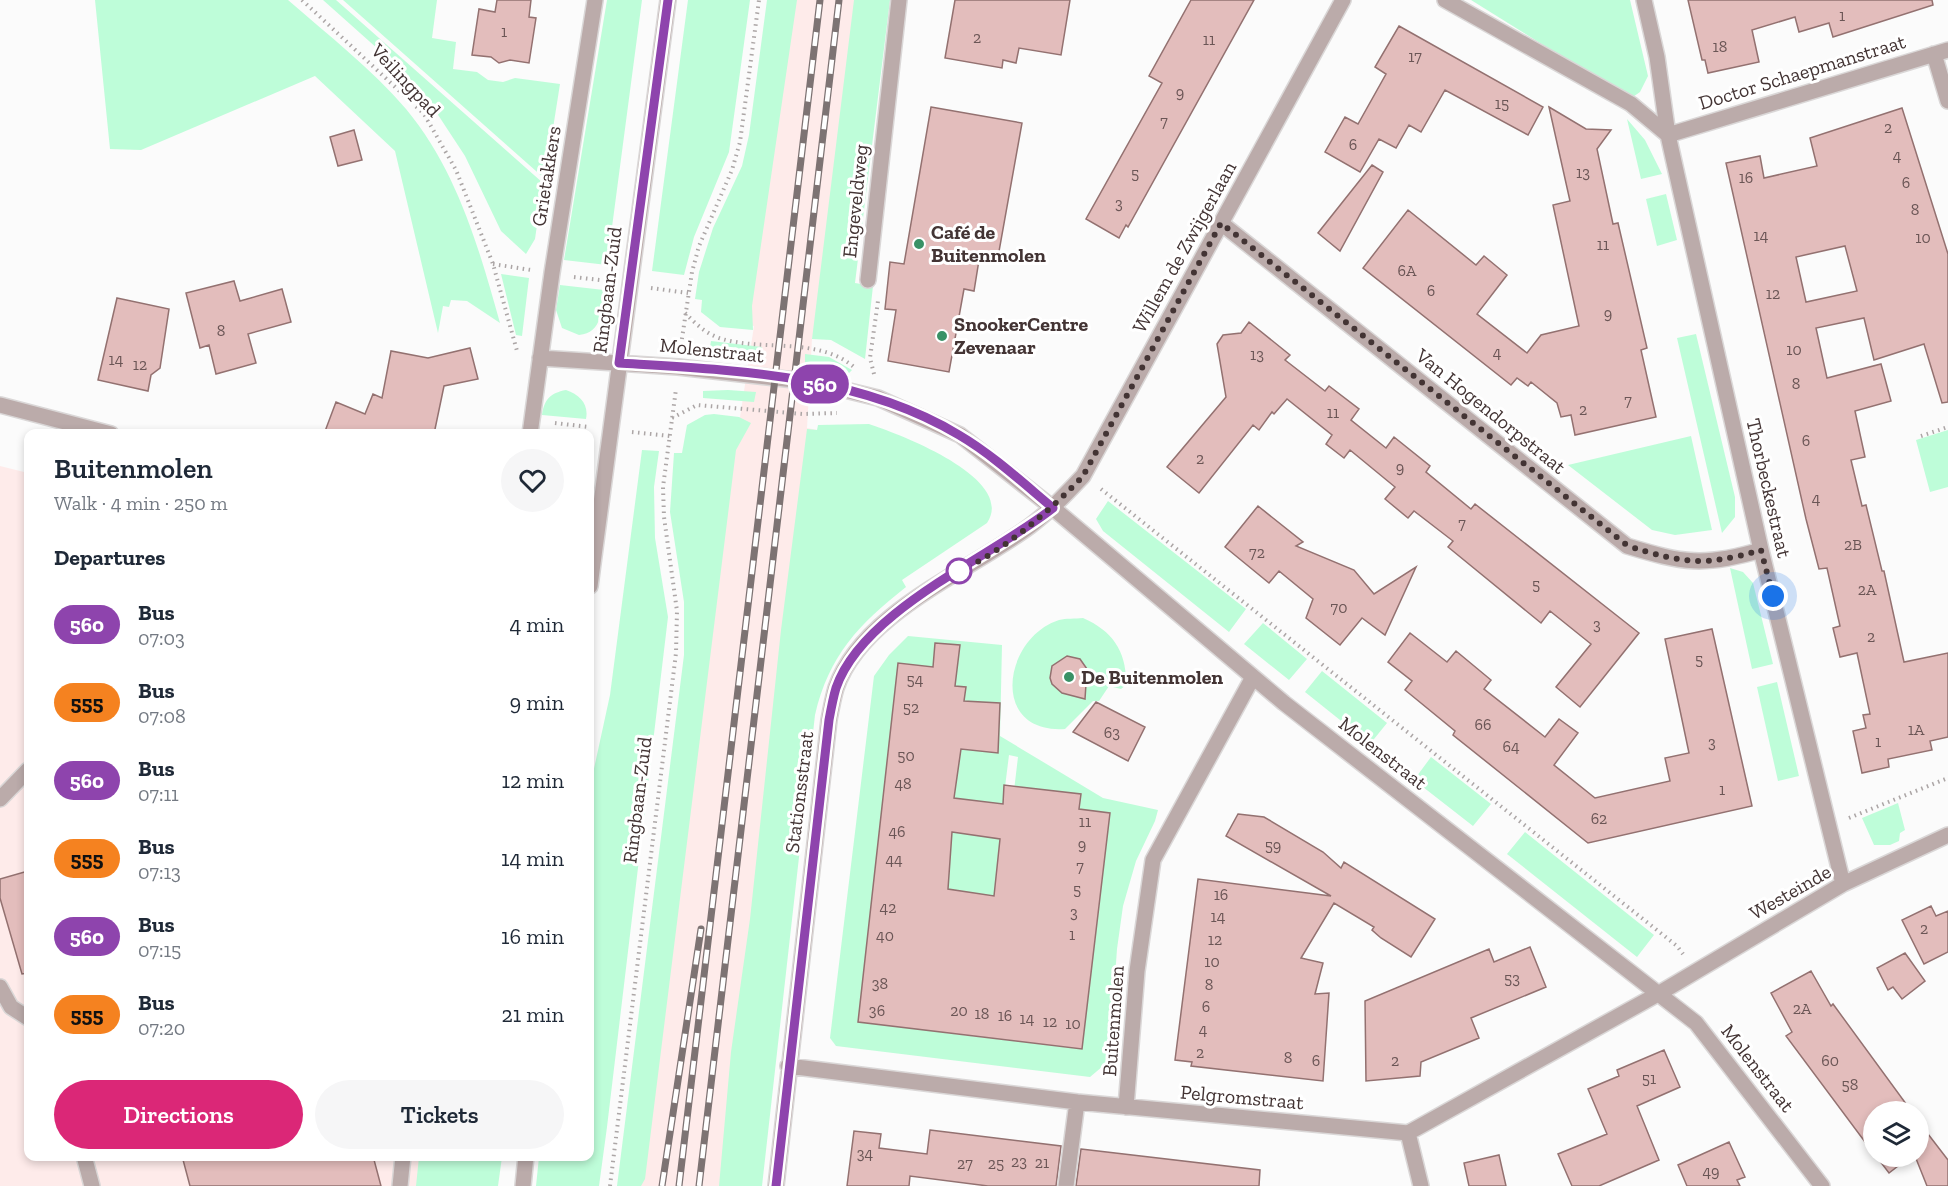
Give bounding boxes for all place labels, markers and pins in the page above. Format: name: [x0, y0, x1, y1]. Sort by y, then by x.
place label: Café de Buitenmolen: [931, 220, 1046, 267]
marker: Café de Buitenmolen: [912, 237, 926, 251]
place label: SnookerCentre Zevenaar: [954, 312, 1089, 359]
marker: SnookerCentre Zevenaar: [935, 329, 949, 343]
unlabelled marker: [946, 558, 972, 584]
place label: De Buitenmolen: [1081, 665, 1223, 689]
marker: De Buitenmolen: [1062, 670, 1076, 684]

